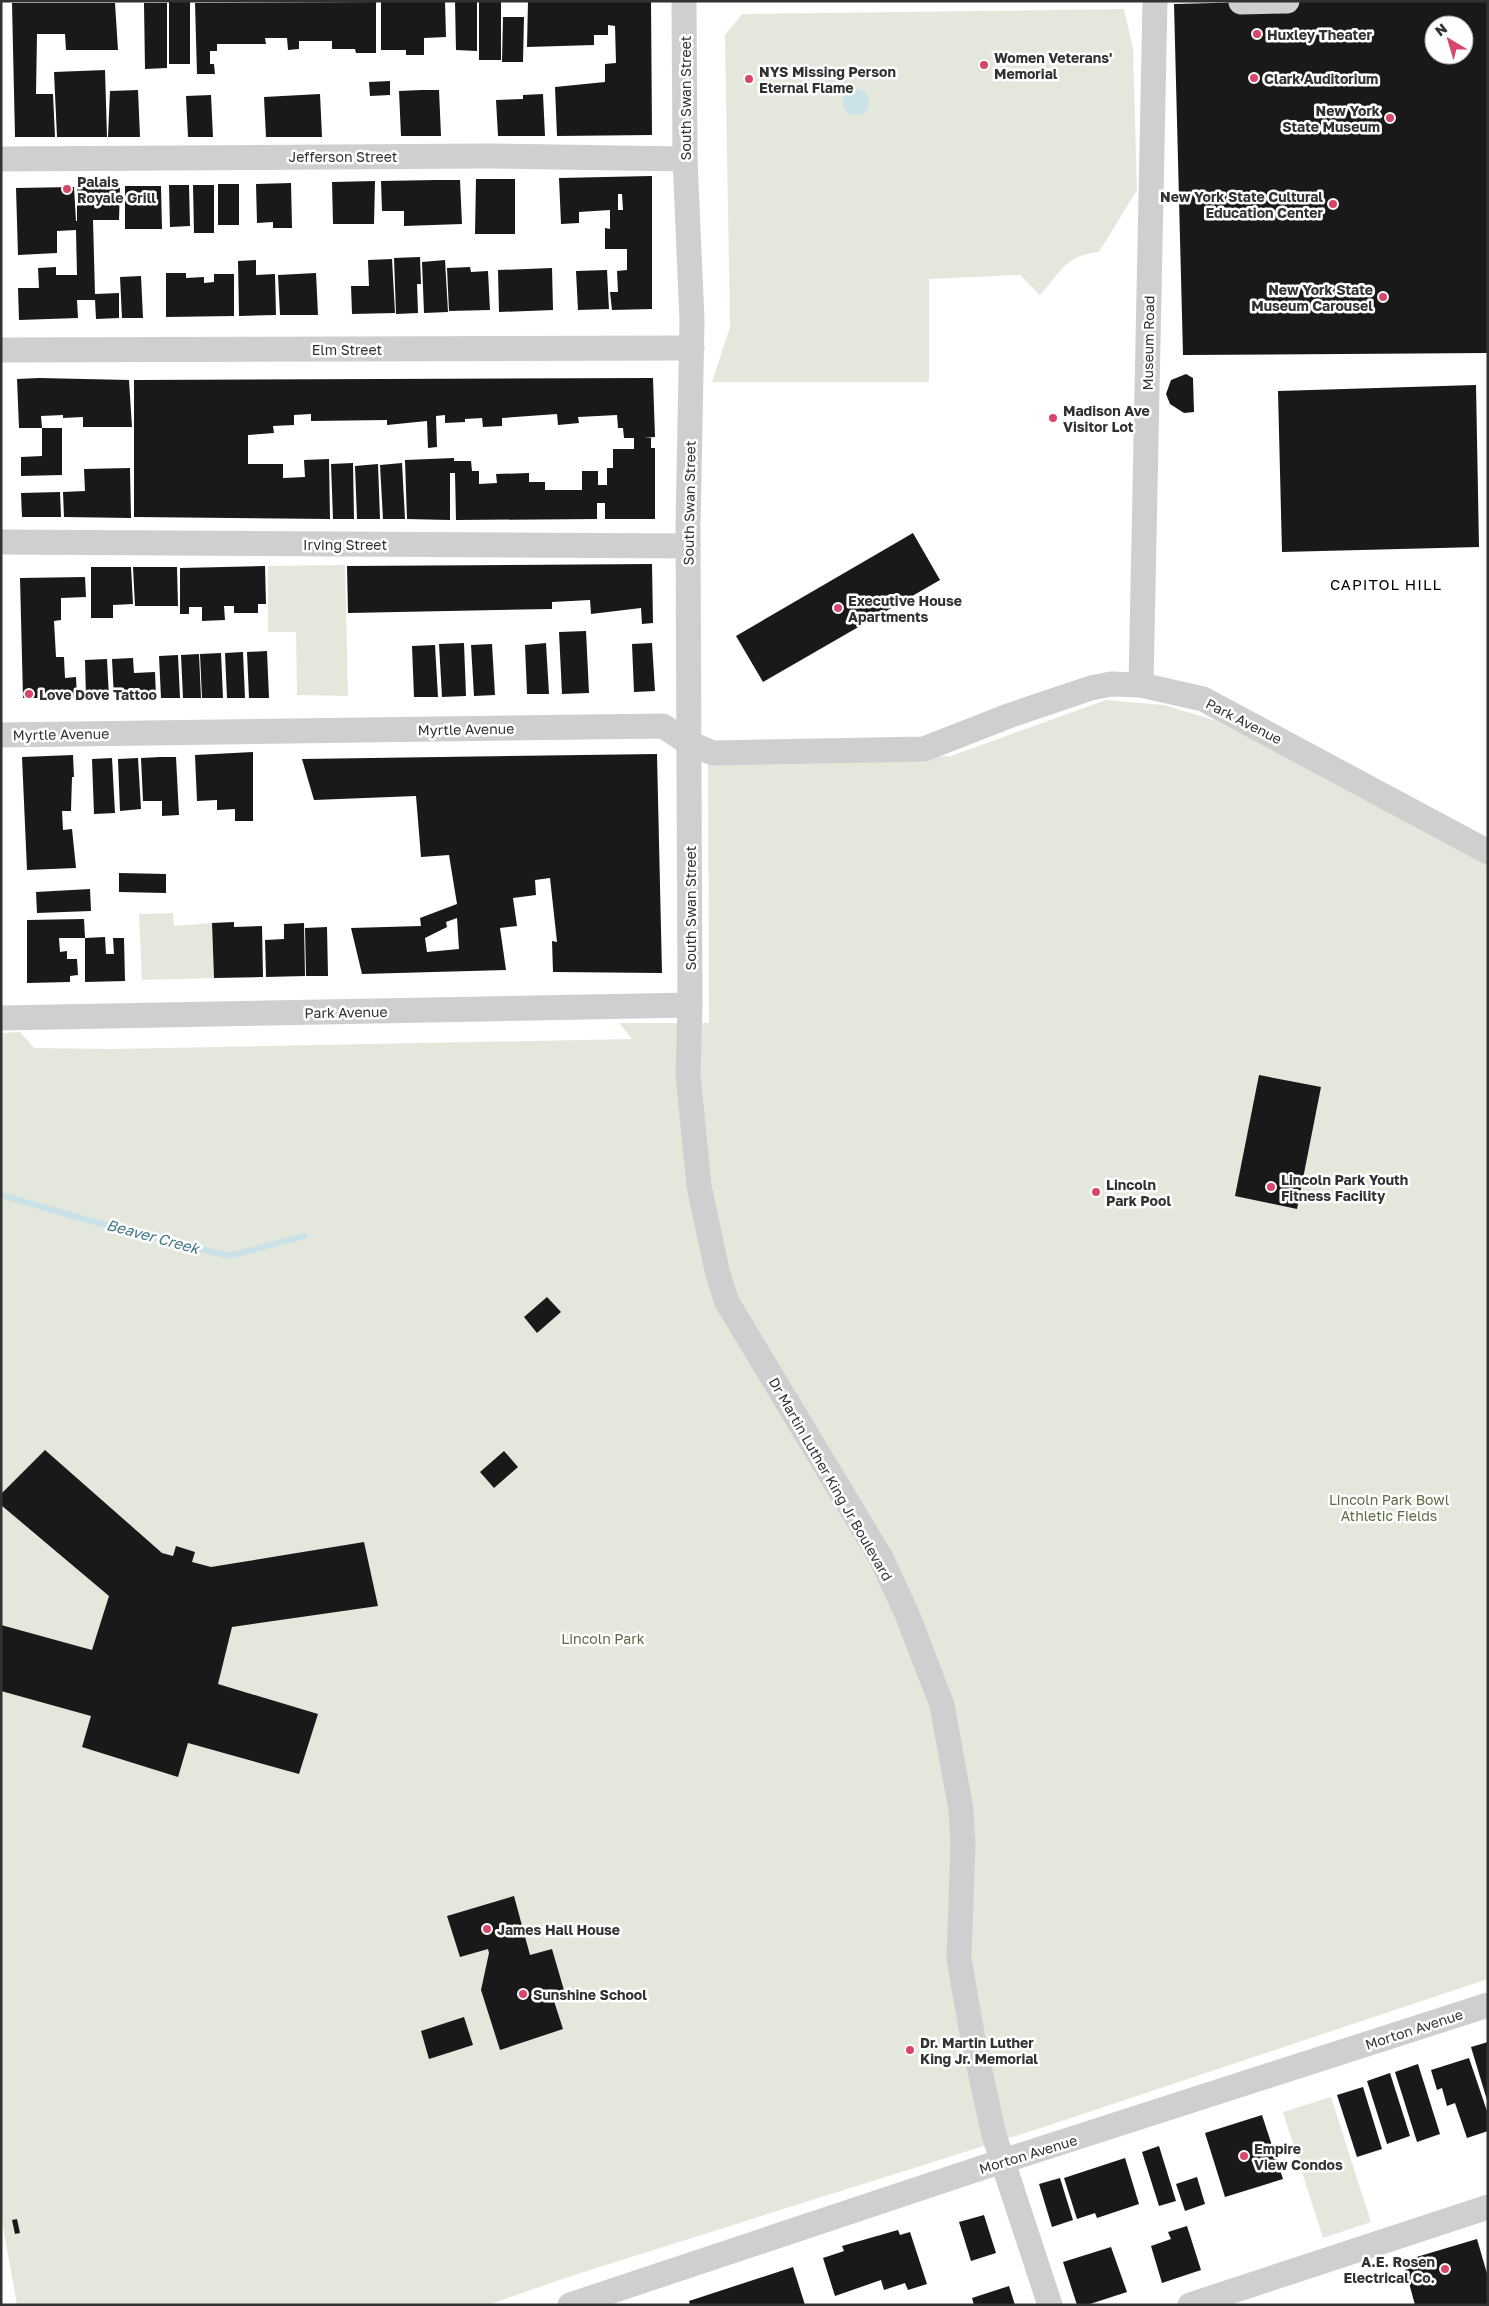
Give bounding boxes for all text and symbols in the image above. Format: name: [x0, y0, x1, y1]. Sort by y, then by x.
north arrow: [1424, 15, 1474, 65]
text: N: [1431, 19, 1450, 39]
place label: Huxley Theater: [1267, 26, 1372, 43]
marker: Huxley Theater: [1251, 28, 1263, 40]
street label: South Swan Street: [677, 36, 694, 160]
place label: Women Veterans' Memorial: [994, 49, 1112, 82]
marker: Women Veterans' Memorial: [978, 59, 990, 71]
place label: NYS Missing Person Eternal Flame: [759, 63, 896, 96]
place label: Clark Auditorium: [1264, 70, 1378, 87]
marker: Clark Auditorium: [1248, 72, 1260, 84]
marker: NYS Missing Person Eternal Flame: [743, 73, 755, 85]
place label: New York State Museum: [1282, 102, 1380, 135]
marker: New York State Museum: [1384, 112, 1396, 124]
street label: Jefferson Street: [289, 148, 397, 165]
place label: Palais Royale Grill: [77, 173, 156, 206]
marker: Palais Royale Grill: [61, 183, 73, 195]
place label: New York State Cultural Education Center: [1160, 188, 1324, 221]
marker: New York State Cultural Education Center: [1327, 198, 1339, 210]
place label: New York State Museum Carousel: [1251, 281, 1373, 314]
marker: New York State Museum Carousel: [1377, 291, 1389, 303]
street label: Museum Road: [1139, 295, 1157, 391]
street label: Elm Street: [312, 341, 382, 358]
place label: Madison Ave Visitor Lot: [1063, 402, 1150, 435]
marker: Madison Ave Visitor Lot: [1047, 412, 1059, 424]
street label: South Swan Street: [679, 440, 699, 566]
street label: Irving Street: [303, 536, 387, 553]
district label: CAPITOL HILL: [1330, 575, 1442, 593]
place label: Executive House Apartments: [848, 592, 962, 625]
marker: Executive House Apartments: [832, 602, 844, 614]
place label: Love Dove Tattoo: [39, 686, 157, 703]
marker: Love Dove Tattoo: [23, 688, 35, 700]
street label: Park Avenue: [1203, 695, 1285, 747]
street label: Myrtle Avenue: [418, 720, 514, 738]
street label: Myrtle Avenue: [13, 725, 109, 743]
street label: South Swan Street: [682, 846, 699, 970]
street label: Park Avenue: [304, 1003, 388, 1021]
place label: Lincoln Park Youth Fitness Facility: [1281, 1171, 1408, 1204]
place label: Lincoln Park Pool: [1106, 1176, 1171, 1209]
marker: Lincoln Park Youth Fitness Facility: [1265, 1181, 1277, 1193]
marker: Lincoln Park Pool: [1090, 1186, 1102, 1198]
water label: Beaver Creek: [105, 1215, 203, 1257]
street label: Dr Martin Luther King Jr Boulevard: [766, 1374, 896, 1584]
park label: Lincoln Park Bowl Athletic Fields: [1329, 1491, 1449, 1524]
park label: Lincoln Park: [561, 1630, 645, 1647]
place label: James Hall House: [497, 1921, 620, 1938]
marker: James Hall House: [481, 1923, 493, 1935]
place label: Sunshine School: [533, 1986, 647, 2003]
marker: Sunshine School: [517, 1988, 529, 2000]
street label: Morton Avenue: [1363, 2005, 1465, 2053]
place label: Dr. Martin Luther King Jr. Memorial: [920, 2034, 1038, 2067]
marker: Dr. Martin Luther King Jr. Memorial: [904, 2044, 916, 2056]
street label: Morton Avenue: [977, 2131, 1079, 2177]
place label: Empire View Condos: [1254, 2140, 1343, 2173]
marker: Empire View Condos: [1238, 2150, 1250, 2162]
place label: A.E. Rosen Electrical Co.: [1343, 2253, 1435, 2286]
marker: A.E. Rosen Electrical Co.: [1439, 2263, 1451, 2275]

